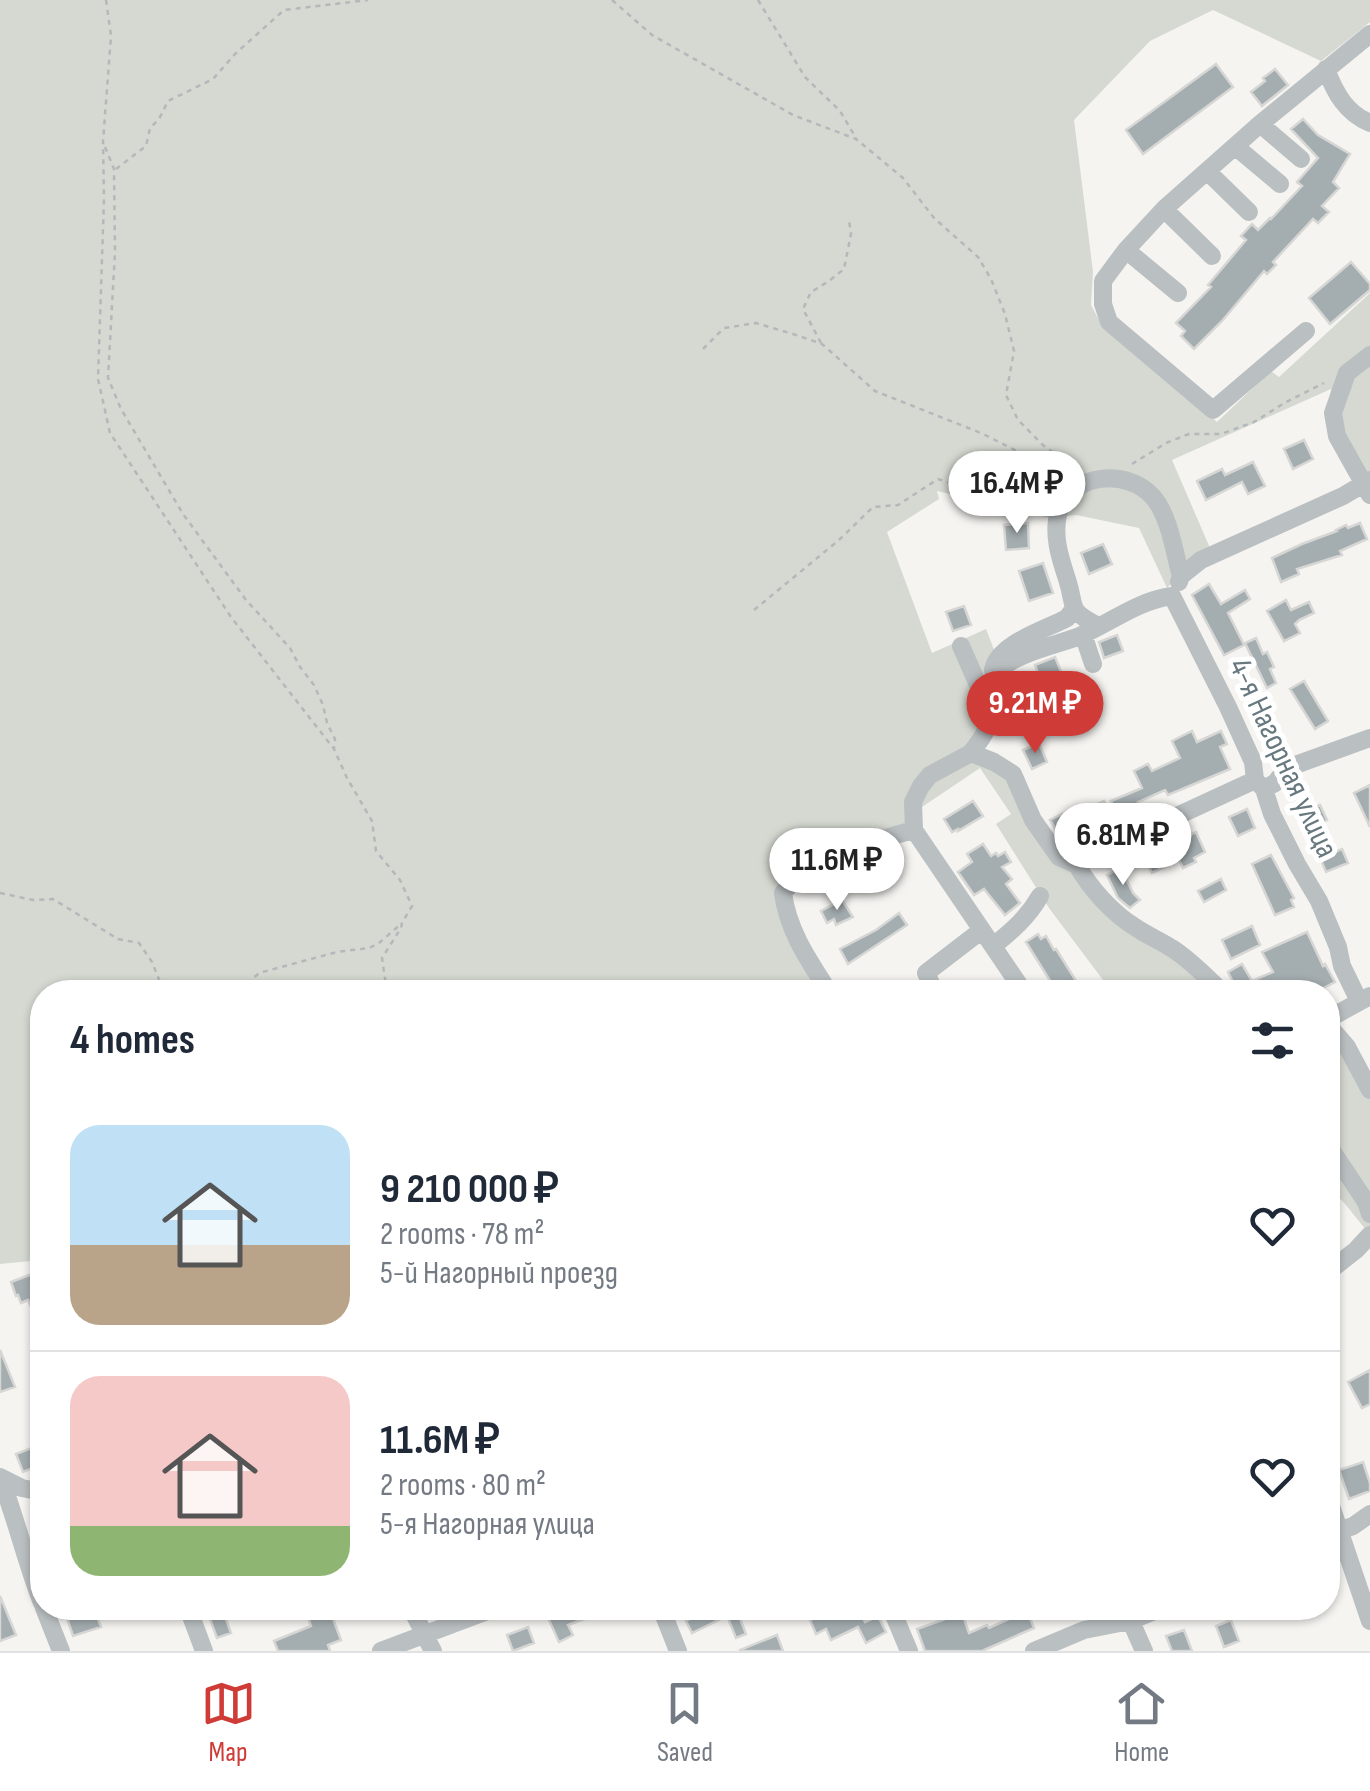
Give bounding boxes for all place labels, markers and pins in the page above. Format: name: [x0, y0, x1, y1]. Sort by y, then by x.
pin: 16.4M ₽: [925, 451, 1109, 536]
pin: 9.21M ₽: [943, 671, 1127, 756]
pin: 6.81M ₽: [1031, 803, 1215, 888]
pin: 11.6M ₽: [745, 828, 929, 913]

